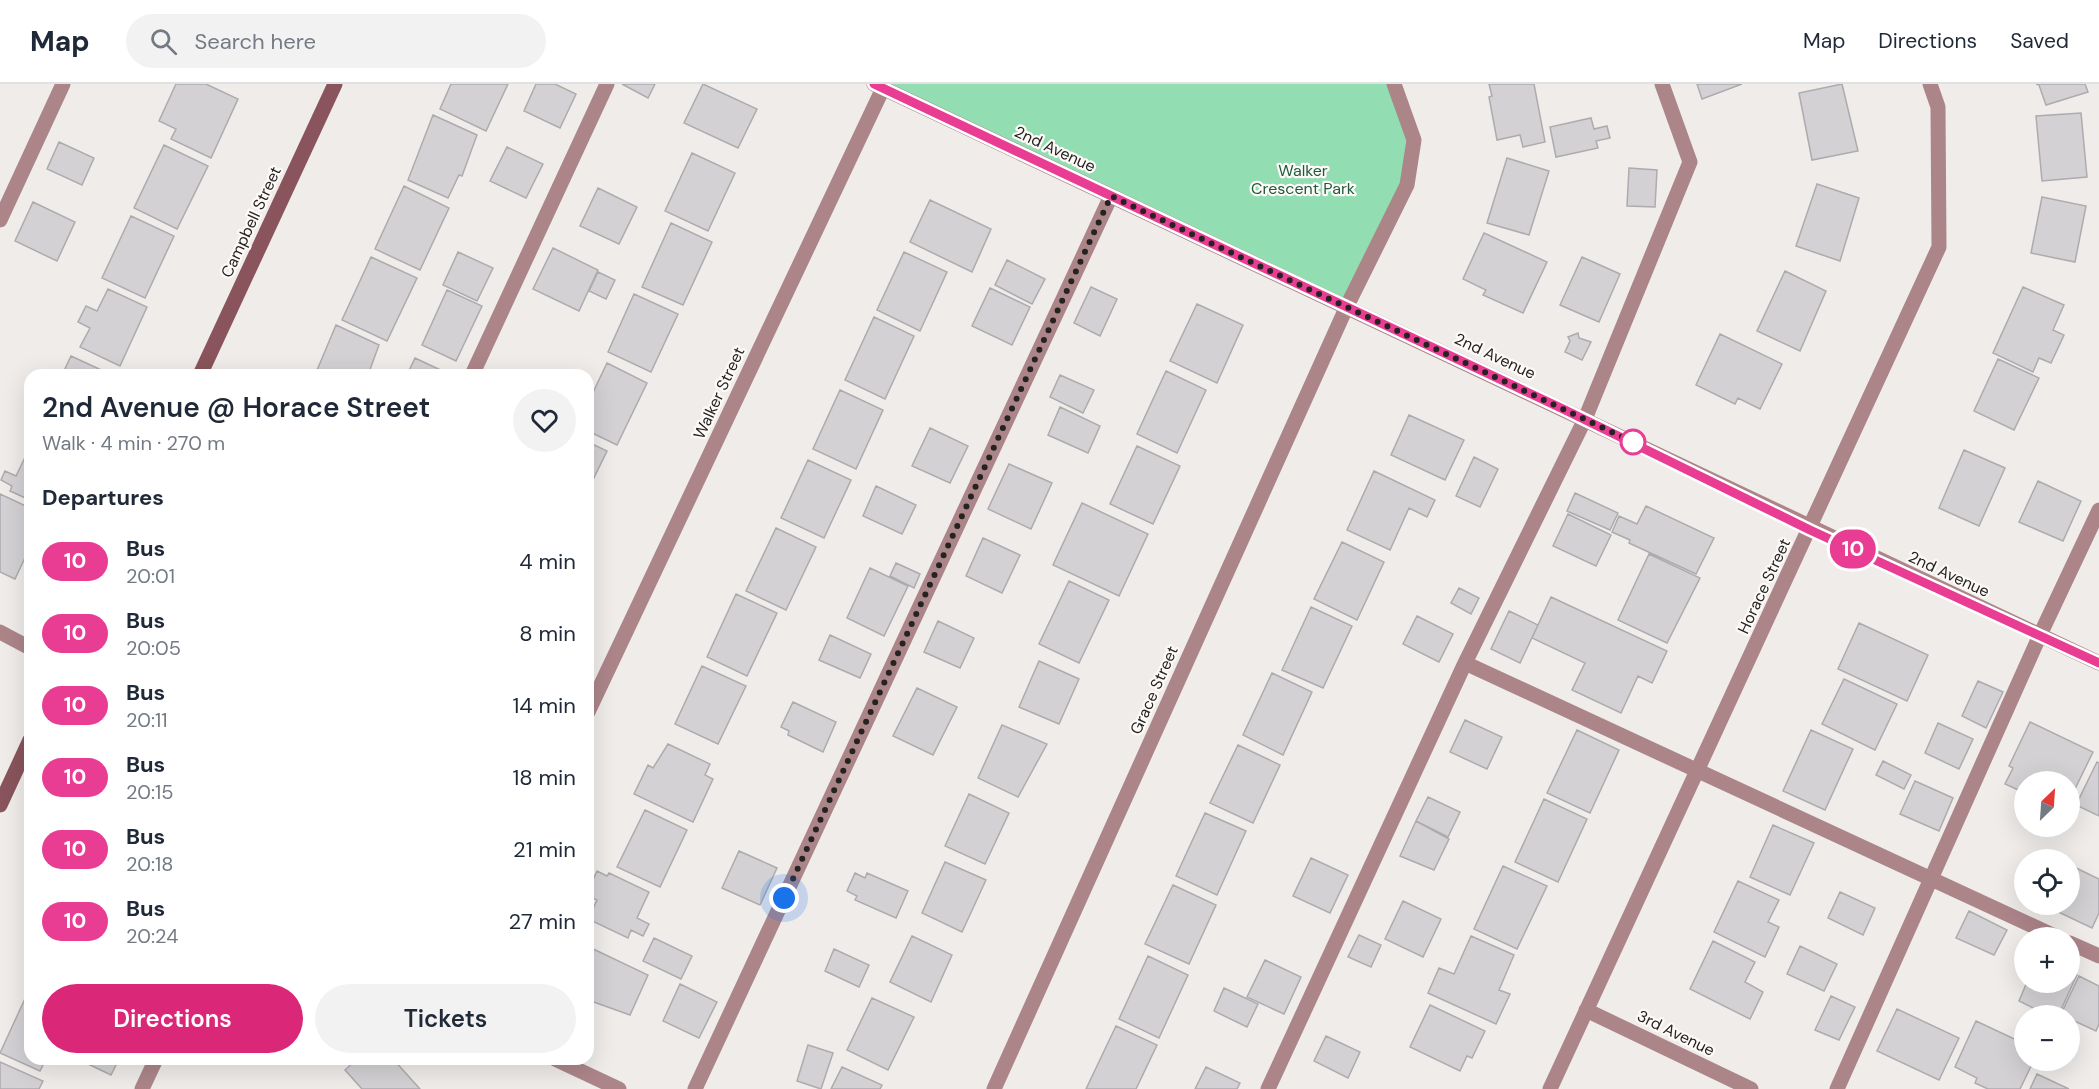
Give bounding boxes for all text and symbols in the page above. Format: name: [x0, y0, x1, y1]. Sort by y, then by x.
search box: [126, 14, 546, 68]
text: Map: [30, 23, 90, 60]
icon: search: [147, 25, 180, 58]
text: Search here: [195, 27, 316, 56]
text: Map: [1803, 27, 1845, 55]
text: Directions: [1878, 27, 1977, 55]
text: Saved: [2010, 27, 2069, 55]
street label: 2nd Avenue: [1011, 121, 1099, 177]
park label: Walker Crescent Park: [1251, 160, 1355, 199]
street label: Campbell Street: [216, 163, 286, 281]
street label: 2nd Avenue: [1451, 328, 1539, 384]
street label: Walker Street: [689, 344, 749, 442]
text: 2nd Avenue @ Horace Street: [42, 389, 430, 426]
button: heart: [513, 389, 576, 452]
unlabelled marker: [1620, 429, 1646, 455]
text: Walk · 4 min · 270 m: [42, 430, 225, 456]
text: Departures: [42, 483, 164, 512]
line badge: 10: [1826, 530, 1880, 568]
text: Bus: [126, 534, 165, 563]
street label: Horace Street: [1733, 535, 1795, 637]
text: 10: [1842, 535, 1864, 563]
street label: 2nd Avenue: [1905, 546, 1993, 602]
text: 10: [64, 547, 86, 575]
text: 4 min: [519, 547, 576, 576]
text: 20:01: [126, 563, 175, 589]
text: Bus: [126, 606, 165, 635]
text: 10: [64, 619, 86, 647]
text: 8 min: [519, 619, 576, 648]
text: 20:05: [126, 635, 181, 661]
street label: Grace Street: [1125, 643, 1183, 737]
text: Bus: [126, 678, 165, 707]
text: 10: [64, 691, 86, 719]
text: 14 min: [512, 691, 576, 720]
text: 20:11: [126, 707, 168, 733]
text: Bus: [126, 750, 165, 779]
text: 10: [64, 763, 86, 791]
text: 18 min: [512, 763, 576, 792]
north arrow: [2014, 771, 2080, 837]
map controls: [2014, 771, 2080, 1071]
text: 20:15: [126, 779, 173, 805]
text: Bus: [126, 822, 165, 851]
text: 10: [64, 835, 86, 863]
text: 21 min: [513, 835, 576, 864]
button: locate: [2014, 849, 2080, 915]
text: 20:18: [126, 851, 173, 877]
your location: [769, 883, 799, 913]
text: Bus: [126, 894, 165, 923]
text: 10: [64, 907, 86, 935]
text: 27 min: [509, 907, 576, 936]
text: 20:24: [126, 923, 178, 949]
button: +: [2014, 927, 2080, 993]
button: Directions: [42, 984, 303, 1053]
button: Tickets: [315, 984, 576, 1053]
street label: 3rd Avenue: [1634, 1005, 1718, 1061]
button: −: [2014, 1005, 2080, 1071]

